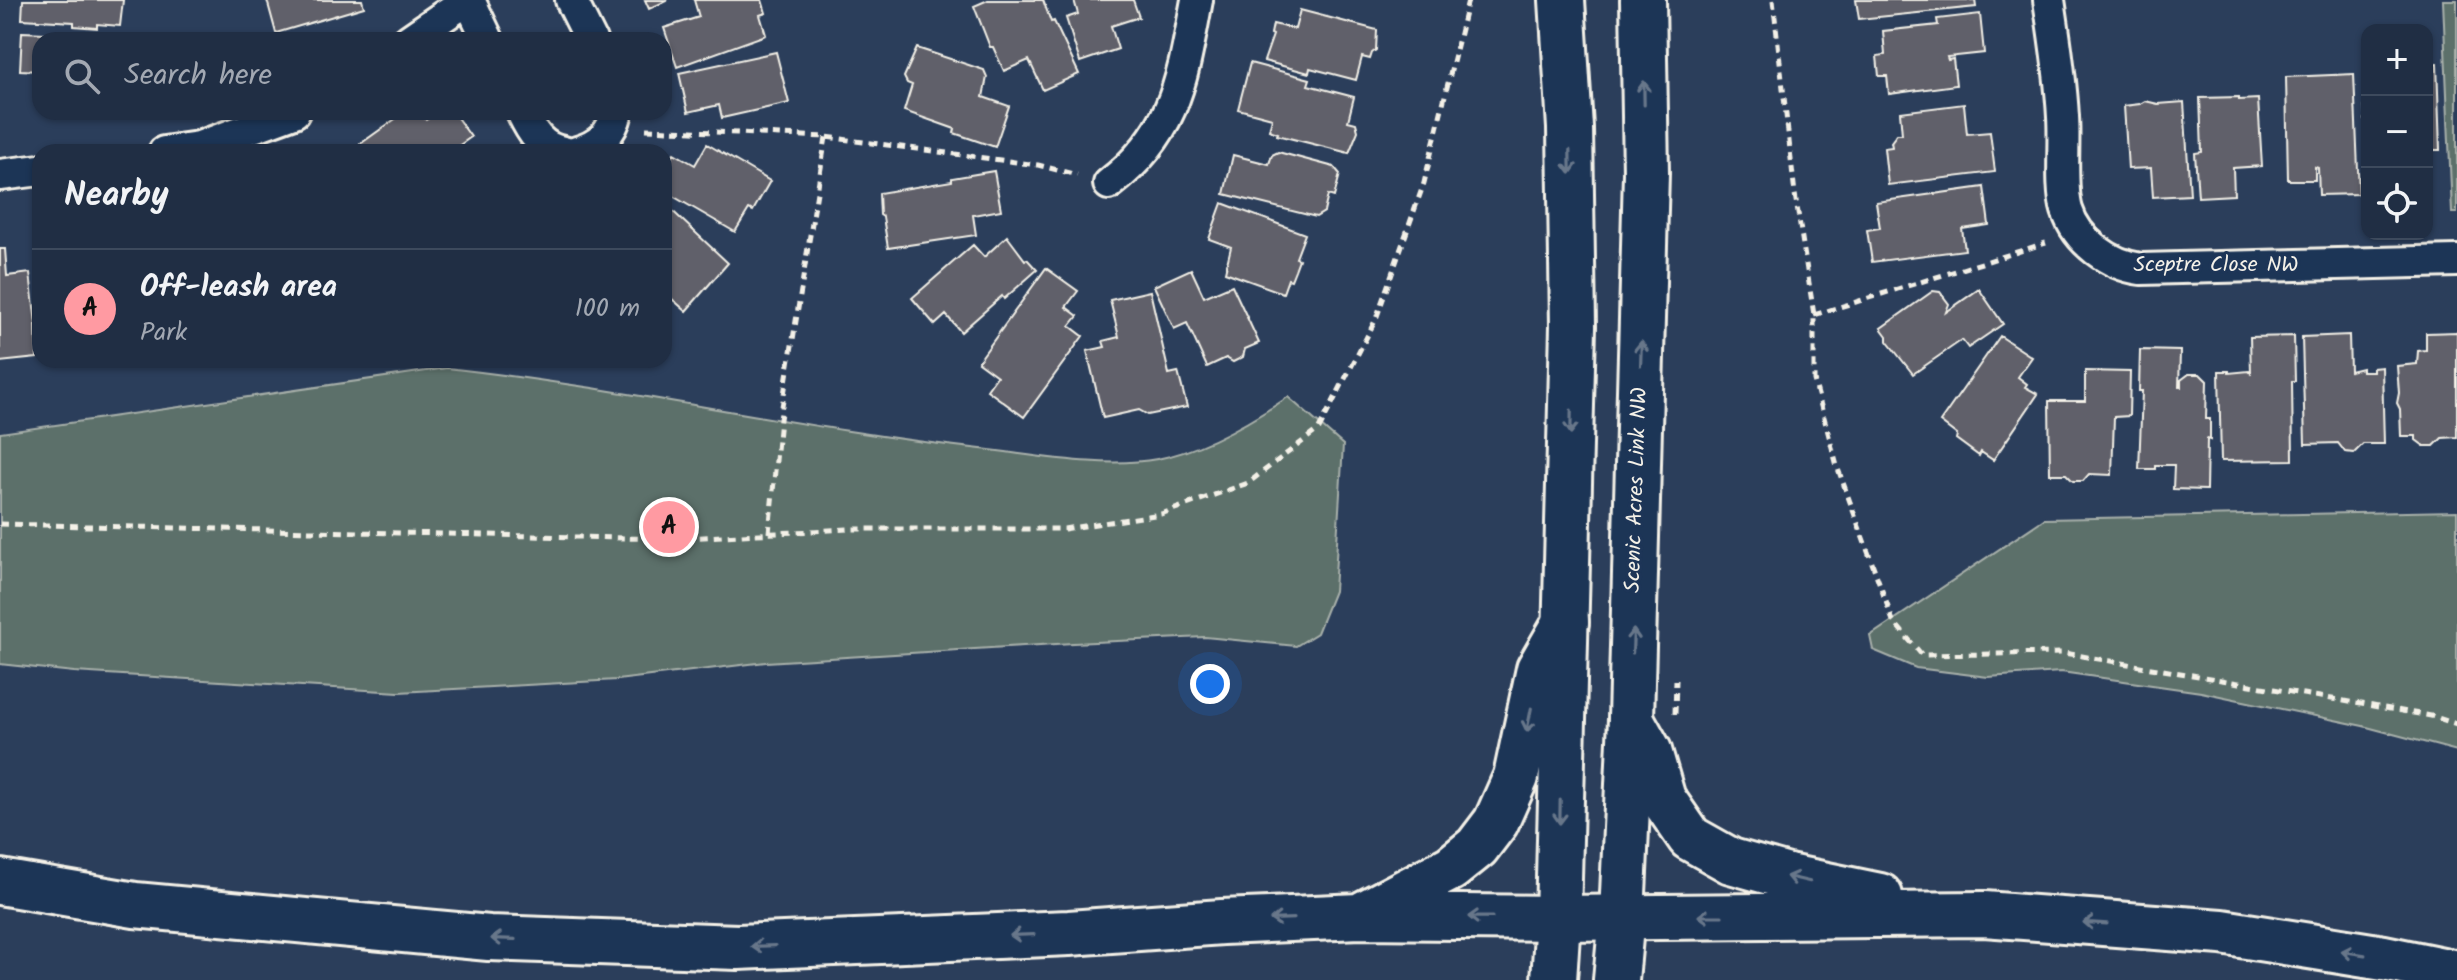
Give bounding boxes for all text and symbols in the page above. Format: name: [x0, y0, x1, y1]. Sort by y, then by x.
map controls: [2361, 24, 2433, 240]
button: +: [2361, 24, 2433, 96]
search box: [32, 32, 672, 120]
text: Search here: [124, 52, 272, 100]
icon: search: [60, 54, 104, 98]
one-way arrow: [1637, 80, 1652, 107]
button: −: [2361, 96, 2433, 168]
one-way arrow: [1563, 148, 1578, 175]
button: locate: [2361, 168, 2433, 240]
text: Nearby: [64, 169, 169, 223]
street label: Sceptre Close NW: [2133, 248, 2299, 283]
text: Off-leash area: [140, 264, 337, 312]
text: A: [82, 288, 98, 330]
text: 100 m: [575, 288, 640, 330]
text: Park: [140, 312, 187, 354]
one-way arrow: [1633, 340, 1649, 367]
street label: Scenic Acres Link NW: [1616, 387, 1658, 593]
one-way arrow: [1563, 408, 1579, 435]
pin: A: [643, 497, 695, 557]
one-way arrow: [1625, 628, 1641, 655]
your location: [1190, 664, 1230, 704]
one-way arrow: [1521, 706, 1536, 732]
one-way arrow: [1553, 798, 1568, 825]
one-way arrow: [1785, 871, 1811, 886]
one-way arrow: [1697, 908, 1724, 924]
one-way arrow: [1467, 910, 1494, 925]
one-way arrow: [1269, 912, 1296, 927]
one-way arrow: [2082, 915, 2109, 930]
one-way arrow: [1009, 928, 1036, 943]
one-way arrow: [490, 931, 517, 946]
one-way arrow: [750, 939, 777, 954]
one-way arrow: [2341, 945, 2366, 960]

